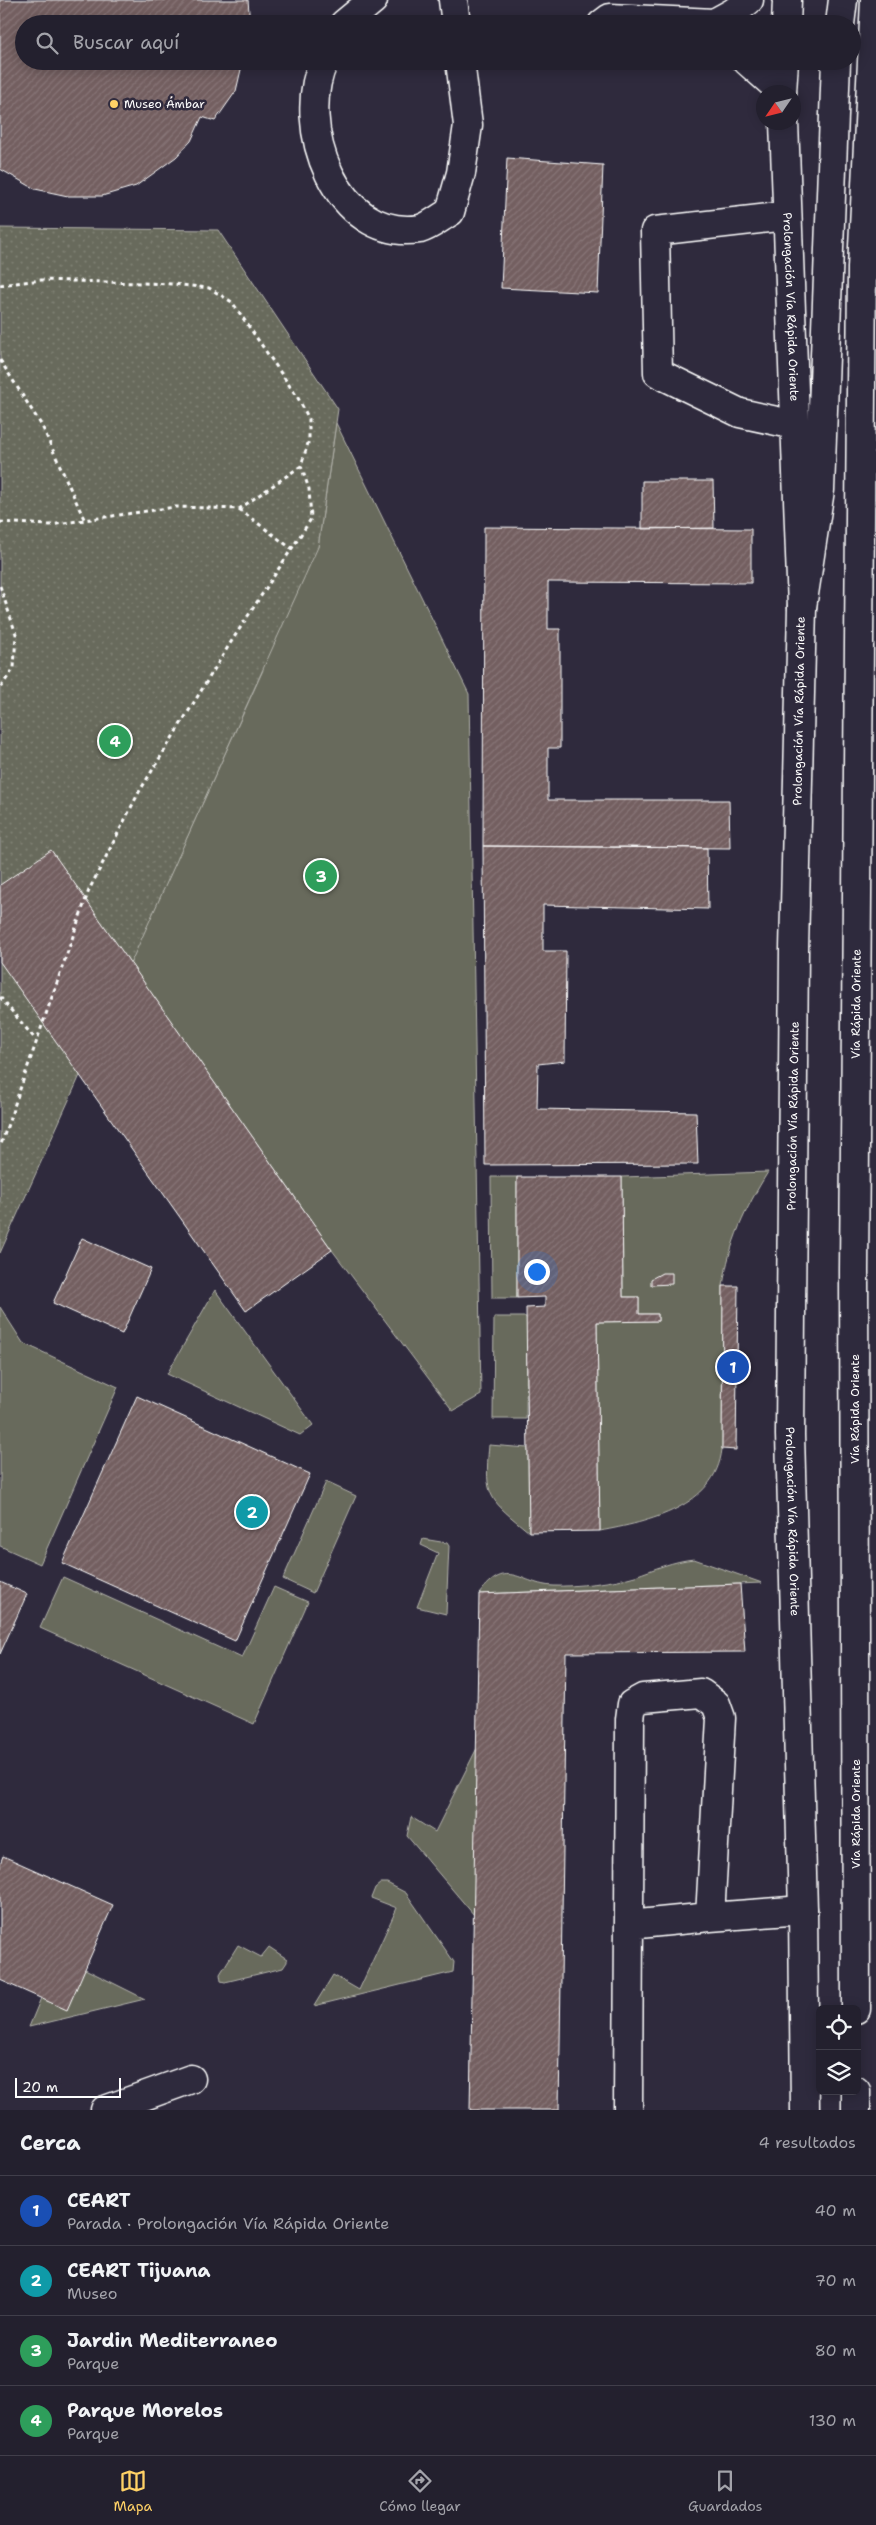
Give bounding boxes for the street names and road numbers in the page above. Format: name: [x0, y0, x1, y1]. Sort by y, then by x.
street label: Prolongación Vía Rápida Oriente: [779, 212, 802, 402]
street label: Prolongación Vía Rápida Oriente: [789, 616, 809, 806]
street label: Vía Rápida Oriente: [848, 949, 865, 1059]
street label: Prolongación Vía Rápida Oriente: [783, 1021, 803, 1211]
street label: Vía Rápida Oriente: [847, 1354, 863, 1464]
street label: Prolongación Vía Rápida Oriente: [782, 1427, 803, 1617]
street label: Vía Rápida Oriente: [848, 1759, 864, 1869]

